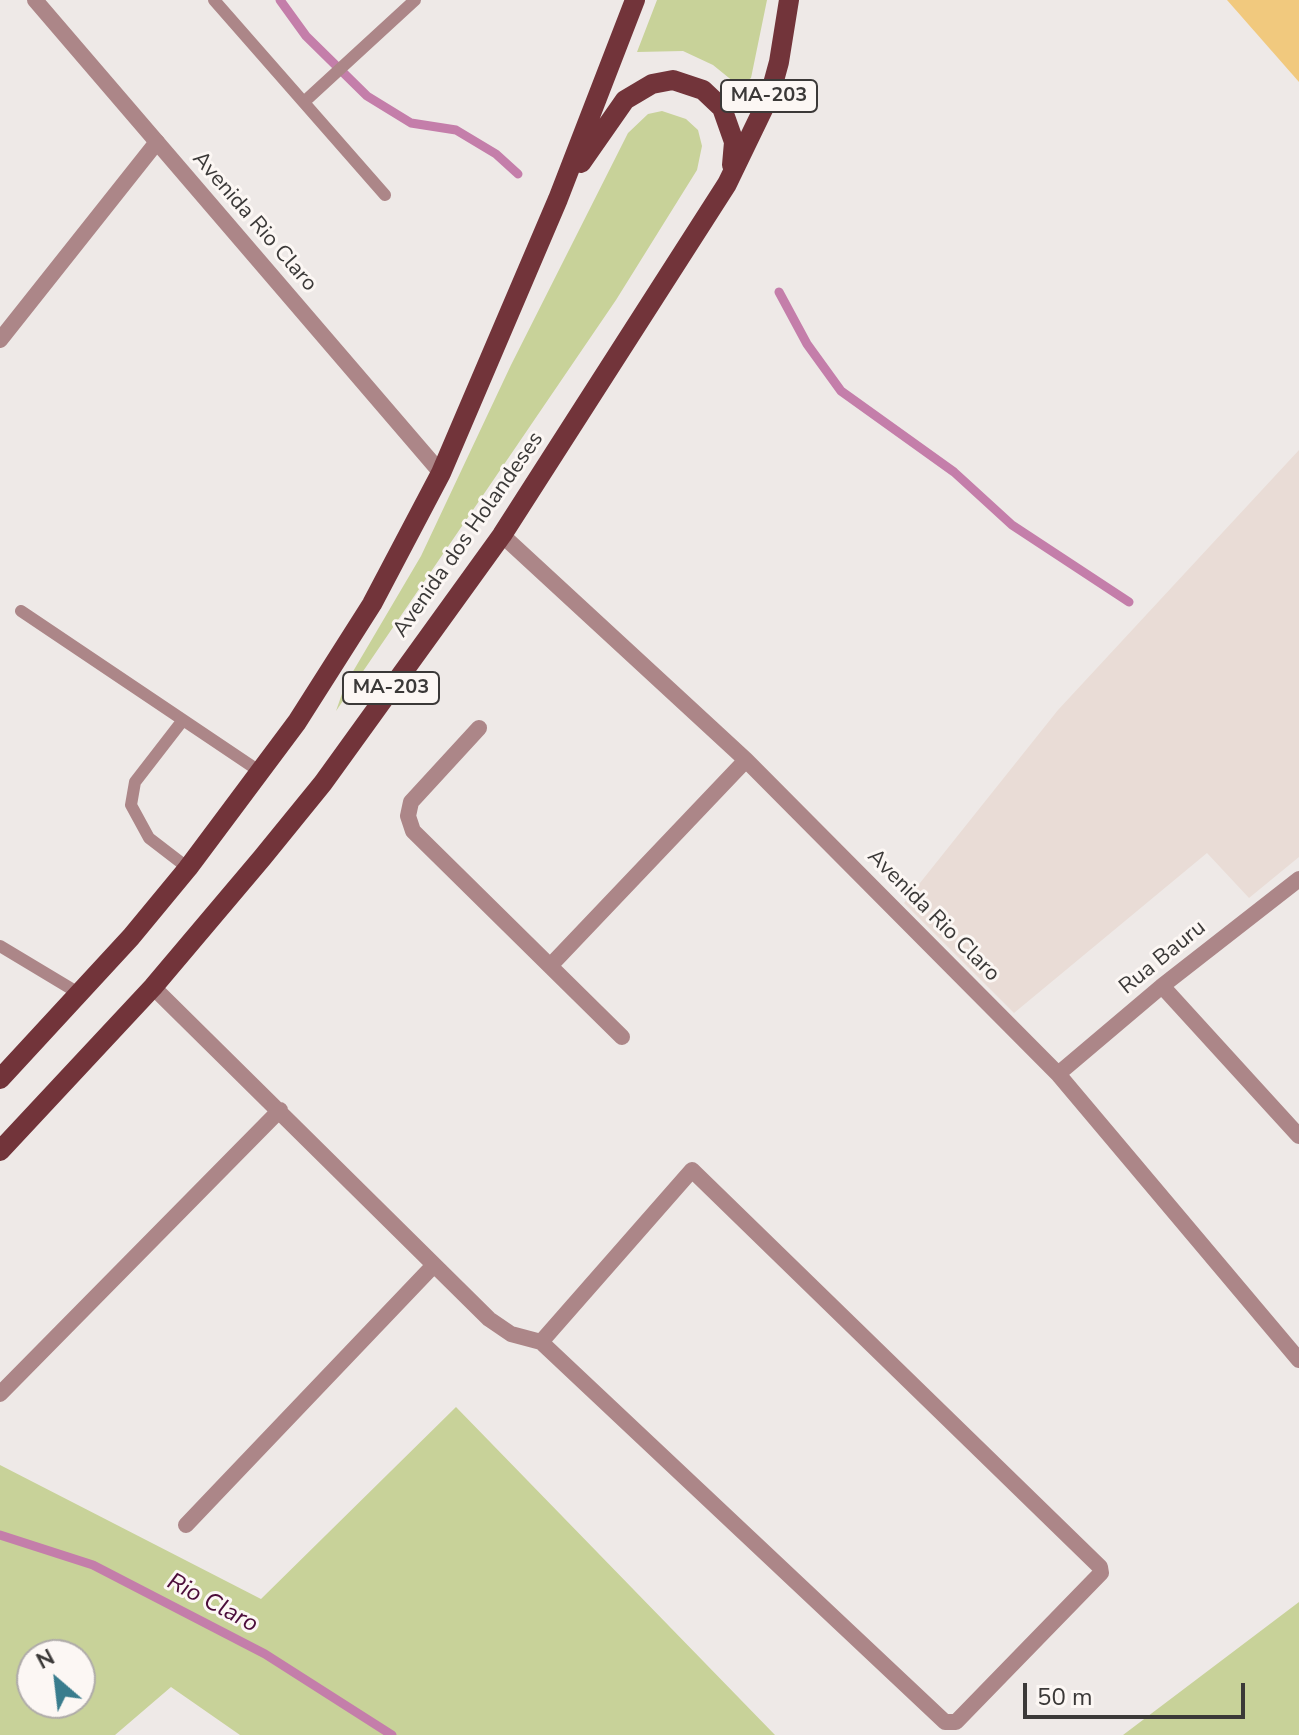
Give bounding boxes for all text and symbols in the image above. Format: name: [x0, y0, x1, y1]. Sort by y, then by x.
road number: MA-203: [721, 80, 817, 112]
street label: Avenida Rio Claro: [186, 147, 322, 297]
street label: Avenida dos Holandeses: [388, 427, 550, 643]
road number: MA-203: [343, 672, 439, 704]
street label: Avenida Rio Claro: [861, 844, 1005, 988]
street label: Rua Bauru: [1114, 915, 1212, 1001]
water label: Rio Claro: [162, 1568, 262, 1640]
north arrow: [16, 1639, 96, 1719]
text: N: [31, 1642, 60, 1677]
scale bar: [1027, 1667, 1249, 1717]
text: 50 m: [1037, 1681, 1093, 1713]

